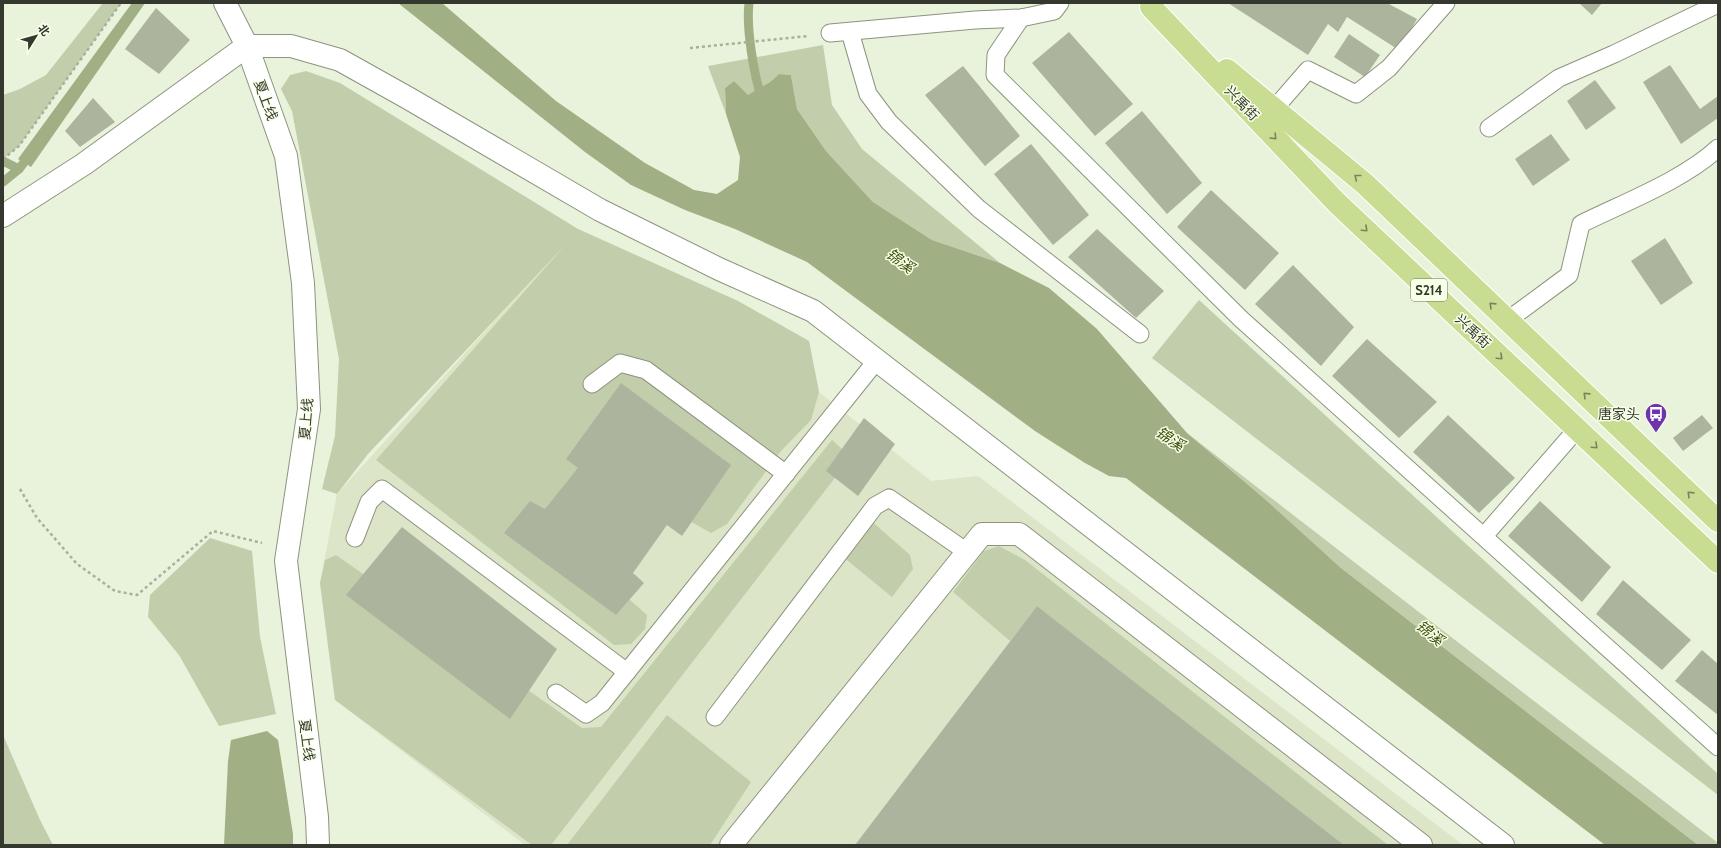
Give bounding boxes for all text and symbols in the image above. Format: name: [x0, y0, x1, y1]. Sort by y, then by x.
north arrow: [16, 16, 56, 56]
text: 北: [35, 21, 53, 39]
street label: 夏上线: [250, 77, 282, 123]
street label: 兴禹街: [1221, 82, 1263, 124]
one-way arrow: [1269, 132, 1276, 139]
one-way arrow: [1354, 175, 1361, 182]
one-way arrow: [1360, 224, 1368, 232]
water label: 锦溪: [883, 245, 919, 278]
road number: S214: [1411, 279, 1447, 301]
one-way arrow: [1489, 302, 1497, 310]
street label: 兴禹街: [1452, 310, 1494, 352]
one-way arrow: [1496, 352, 1503, 359]
one-way arrow: [1583, 392, 1591, 399]
street label: 夏上线: [295, 397, 317, 441]
bus stop icon: 唐家头: [1643, 401, 1669, 434]
place label: 唐家头: [1598, 405, 1640, 423]
water label: 锦溪: [1153, 423, 1189, 456]
one-way arrow: [1590, 441, 1598, 449]
one-way arrow: [1687, 491, 1695, 499]
water label: 锦溪: [1413, 617, 1449, 651]
street label: 夏上线: [296, 718, 318, 762]

